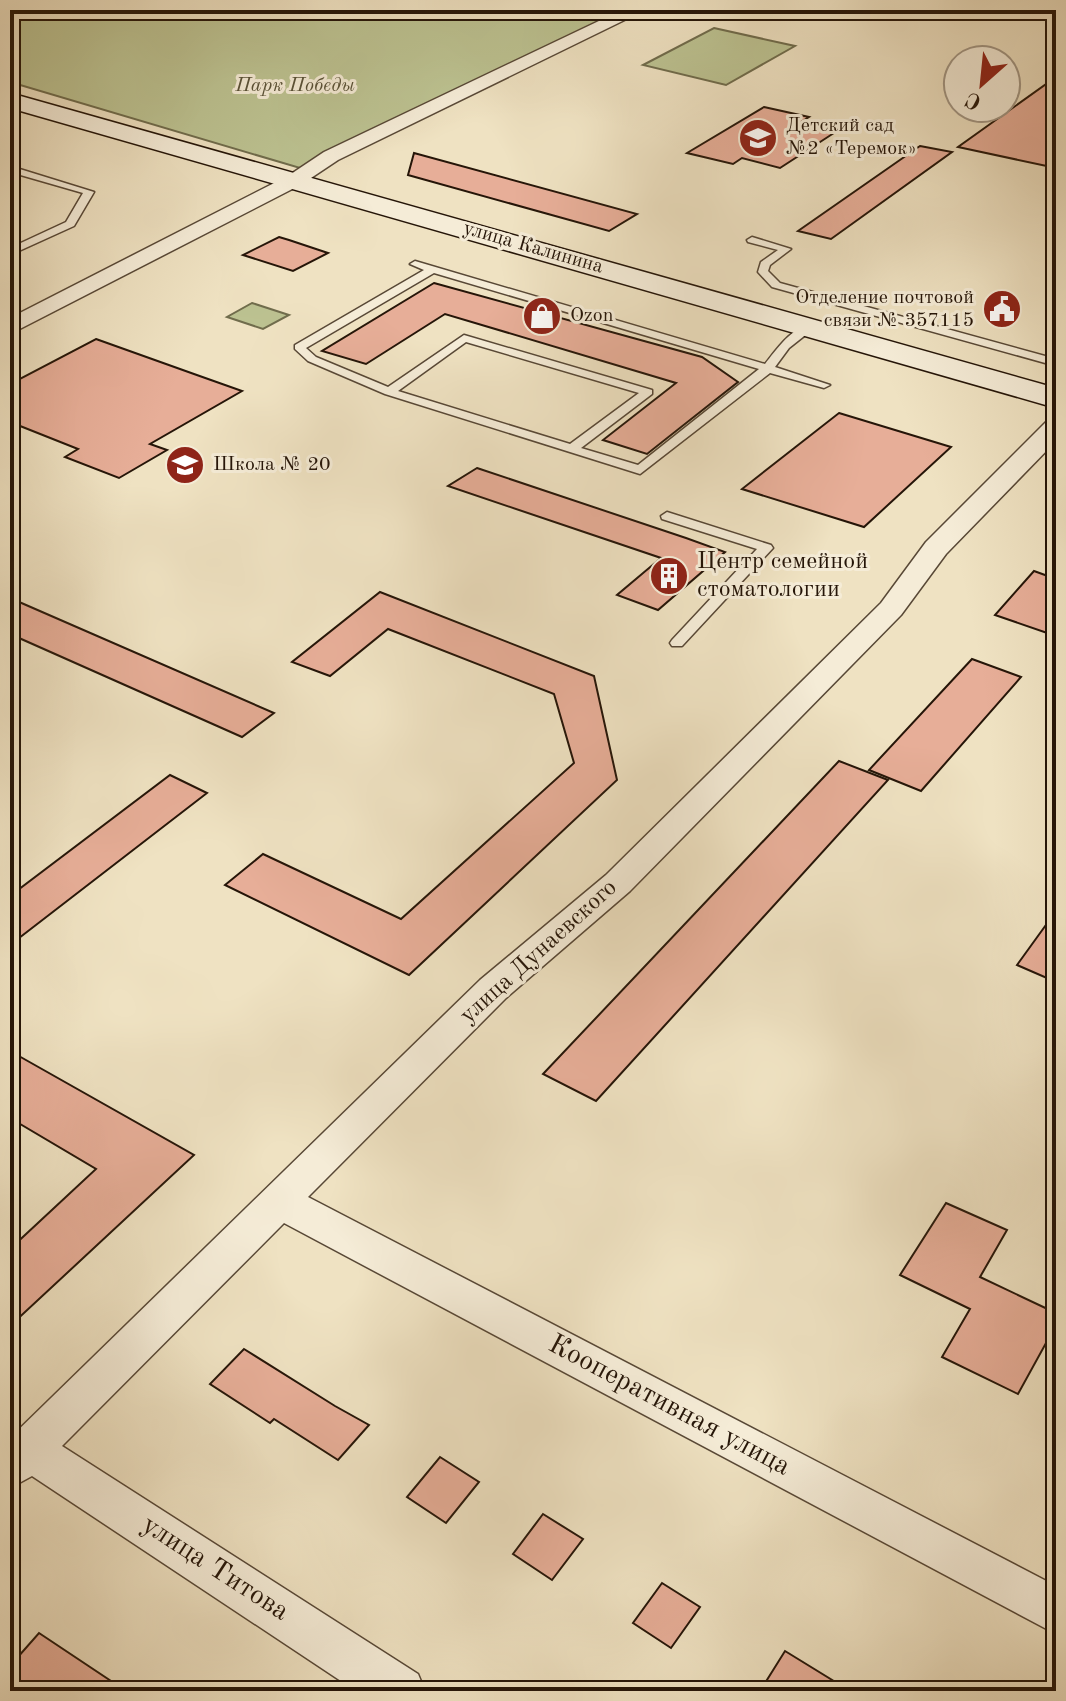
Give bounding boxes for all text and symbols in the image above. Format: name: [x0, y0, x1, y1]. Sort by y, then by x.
north arrow: [942, 44, 1022, 124]
park label: Парк Победы: [234, 76, 355, 96]
text: С: [962, 87, 985, 113]
place label: Детский сад №2 «Теремок»: [786, 116, 917, 159]
school or university icon: Детский сад №2 «Теремок»: [737, 117, 779, 159]
street label: улица Калинина: [461, 218, 605, 278]
place label: Отделение почтовой связи № 357115: [795, 288, 974, 331]
public building icon: Отделение почтовой связи № 357115: [981, 288, 1023, 330]
shop icon: Ozon: [521, 295, 563, 337]
place label: Ozon: [570, 306, 614, 326]
school or university icon: Школа № 20: [164, 444, 206, 486]
place label: Школа № 20: [213, 455, 331, 475]
place label: Центр cемейной cтоматологии: [697, 550, 868, 602]
building icon: Центр cемейной cтоматологии: [648, 555, 690, 597]
street label: улица Дунаевского: [456, 876, 622, 1028]
street label: Кооперативная улица: [543, 1330, 795, 1482]
street label: улица Титова: [137, 1511, 294, 1627]

